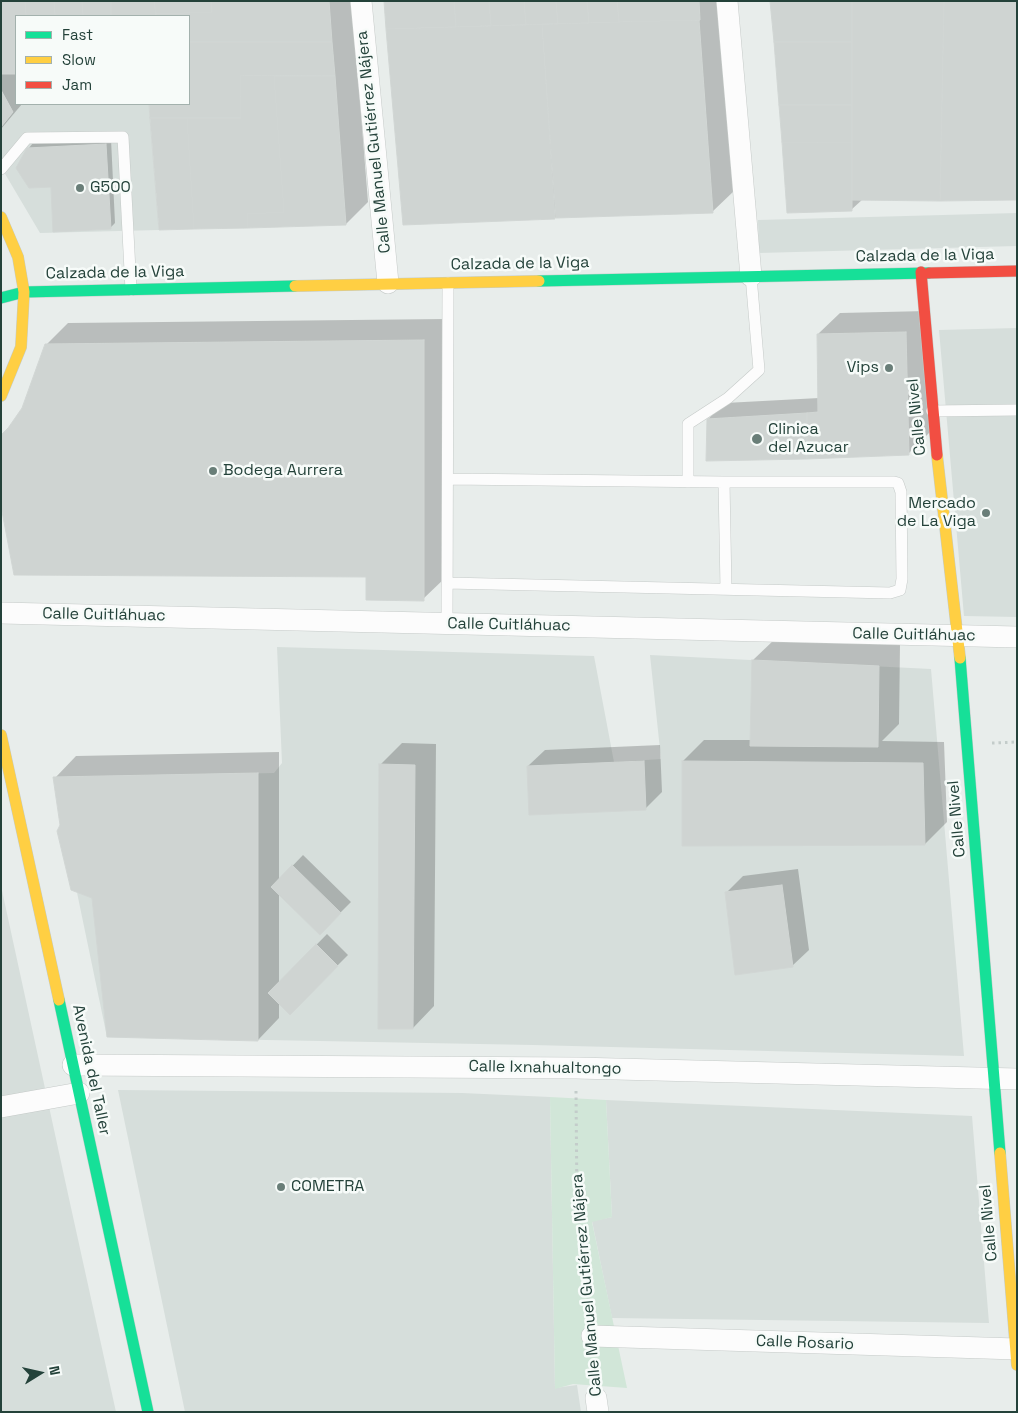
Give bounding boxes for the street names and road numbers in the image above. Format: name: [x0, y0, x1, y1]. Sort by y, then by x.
street label: Calle Manuel Gutiérrez Nájera: [353, 30, 395, 254]
street label: Calzada de la Viga: [855, 245, 995, 267]
street label: Calzada de la Viga: [450, 253, 590, 275]
street label: Calzada de la Viga: [45, 262, 185, 284]
street label: Calle Nivel: [903, 378, 931, 456]
street label: Calle Cuitláhuac: [42, 604, 166, 626]
street label: Calle Cuitláhuac: [447, 614, 571, 636]
street label: Calle Cuitláhuac: [852, 624, 976, 646]
street label: Calle Nivel: [944, 780, 970, 858]
street label: Avenida del Taller: [68, 1003, 114, 1137]
street label: Calle Ixnahualtongo: [468, 1057, 622, 1079]
street label: Calle Manuel Gutiérrez Nájera: [568, 1173, 606, 1397]
street label: Calle Nivel: [976, 1184, 1002, 1262]
street label: Calle Rosario: [756, 1332, 854, 1354]

